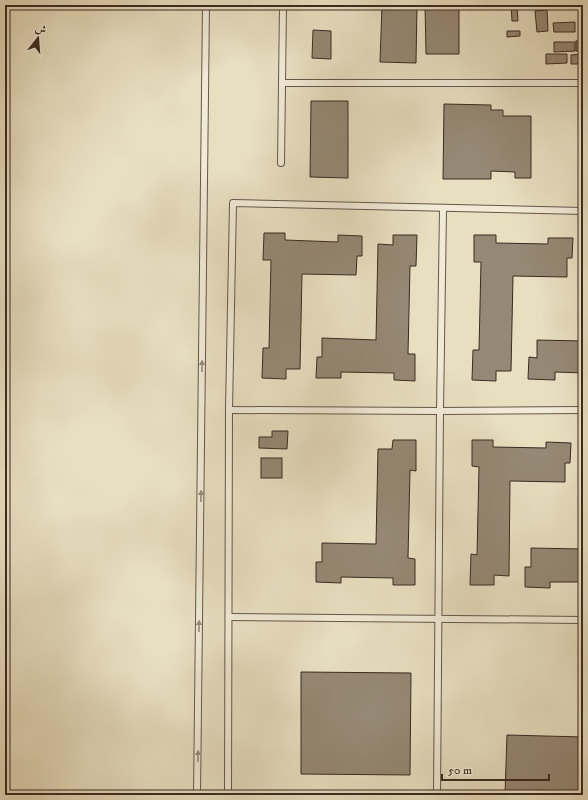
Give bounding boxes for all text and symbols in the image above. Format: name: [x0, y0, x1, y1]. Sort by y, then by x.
north arrow: [18, 18, 58, 58]
text: ش: [33, 21, 48, 38]
one-way arrow: [199, 359, 205, 372]
one-way arrow: [197, 490, 204, 502]
one-way arrow: [196, 619, 202, 632]
one-way arrow: [194, 750, 201, 762]
scale bar: [442, 756, 549, 782]
text: 50 m: [448, 763, 472, 778]

